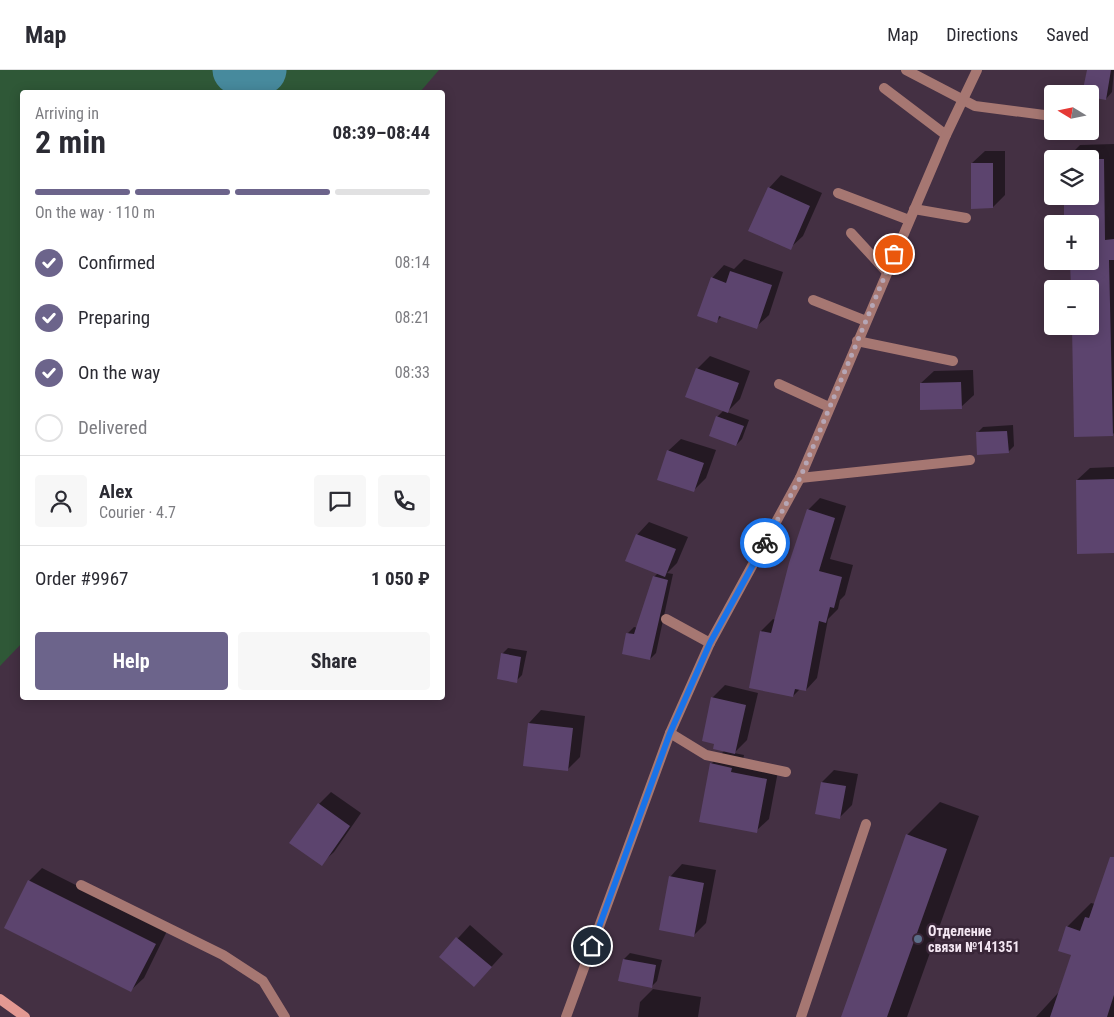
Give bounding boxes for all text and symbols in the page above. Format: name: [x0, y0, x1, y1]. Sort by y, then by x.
text: Map: [25, 21, 66, 49]
text: Map: [887, 24, 918, 45]
text: Directions: [946, 24, 1018, 45]
text: Saved: [1046, 24, 1089, 45]
north arrow: [1044, 85, 1099, 140]
map controls: [1044, 85, 1099, 335]
text: Arriving in: [35, 104, 99, 123]
text: 08:39–08:44: [332, 121, 430, 144]
text: 2 min: [35, 123, 106, 161]
button: layers: [1044, 150, 1099, 205]
text: On the way · 110 m: [35, 203, 155, 222]
button: +: [1044, 215, 1099, 270]
pin: [873, 233, 915, 275]
icon: bag: [880, 240, 908, 268]
icon: check: [35, 249, 63, 277]
text: Confirmed: [78, 251, 155, 274]
text: 08:14: [395, 253, 430, 272]
button: −: [1044, 280, 1099, 335]
icon: check: [35, 304, 63, 332]
text: Preparing: [78, 306, 150, 329]
text: 08:21: [395, 308, 430, 327]
icon: check: [35, 359, 63, 387]
text: On the way: [78, 361, 160, 384]
text: 08:33: [395, 363, 430, 382]
text: Delivered: [78, 416, 147, 439]
button: person: [35, 475, 87, 527]
button: chat: [314, 475, 366, 527]
button: phone: [378, 475, 430, 527]
text: Alex: [99, 480, 133, 503]
text: Courier · 4.7: [99, 503, 176, 522]
courier: [740, 518, 790, 568]
icon: bike: [751, 529, 779, 557]
text: Order #9967: [35, 567, 128, 590]
text: 1 050 ₽: [371, 567, 430, 590]
button: Help: [35, 632, 228, 690]
button: Share: [238, 632, 430, 690]
place label: Отделение связи №141351: [928, 923, 1020, 955]
pin: [571, 925, 613, 967]
icon: home: [578, 932, 606, 960]
marker: Отделение связи №141351: [912, 933, 924, 945]

